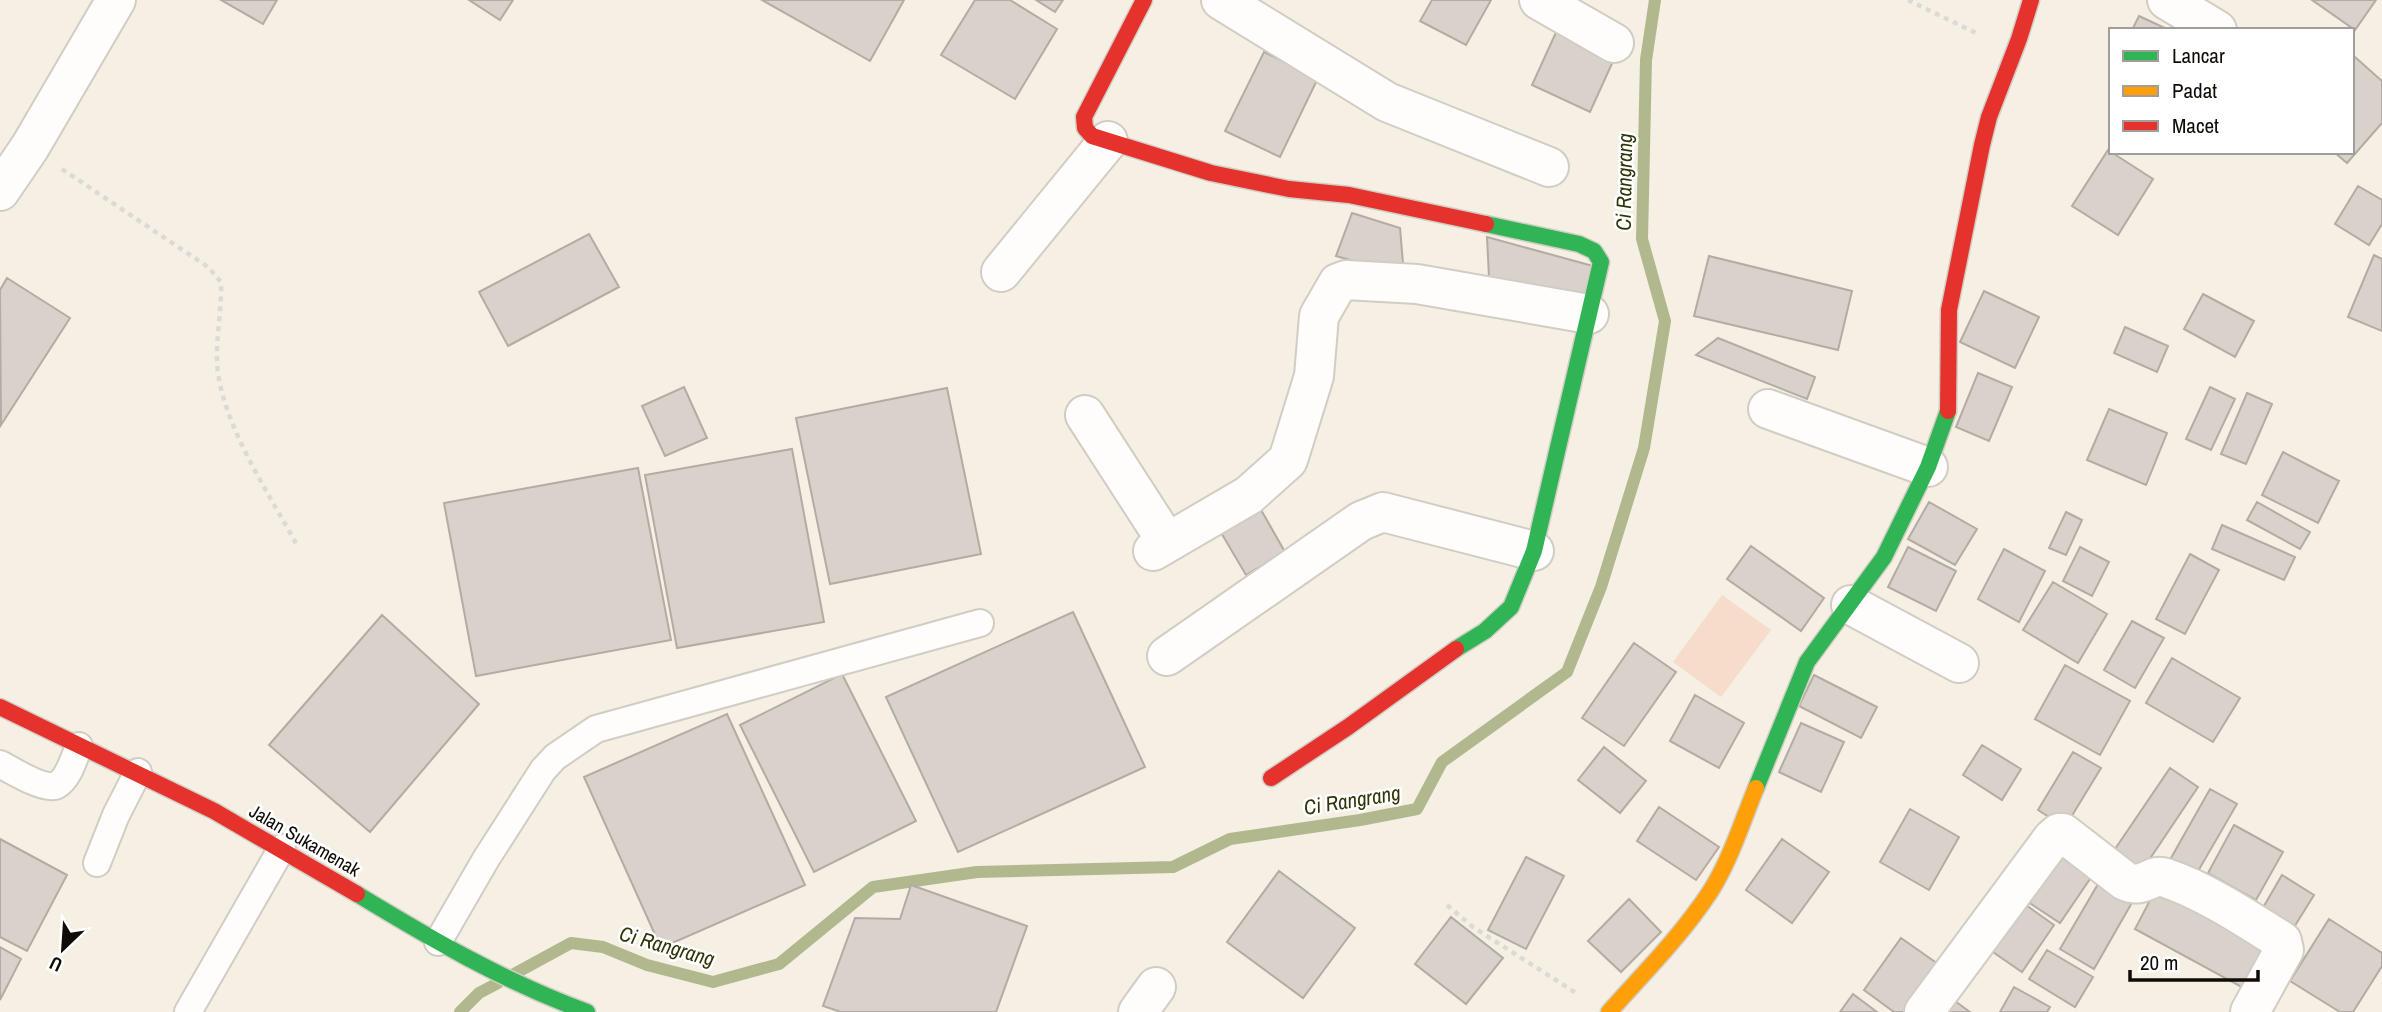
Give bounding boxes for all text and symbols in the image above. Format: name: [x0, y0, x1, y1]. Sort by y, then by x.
legend: [2109, 28, 2354, 154]
text: Lancar: [2172, 41, 2225, 70]
text: Padat: [2172, 76, 2217, 105]
text: Macet: [2172, 111, 2219, 140]
water label: Ci Rangrang: [1609, 133, 1639, 231]
water label: Ci Rangrang: [1302, 778, 1403, 822]
street label: Jalan Sukamenak: [245, 798, 365, 882]
north arrow: [28, 914, 98, 984]
water label: Ci Rangrang: [616, 919, 718, 974]
scale bar: [2130, 939, 2258, 983]
text: 20 m: [2140, 948, 2178, 977]
text: U: [45, 950, 66, 979]

